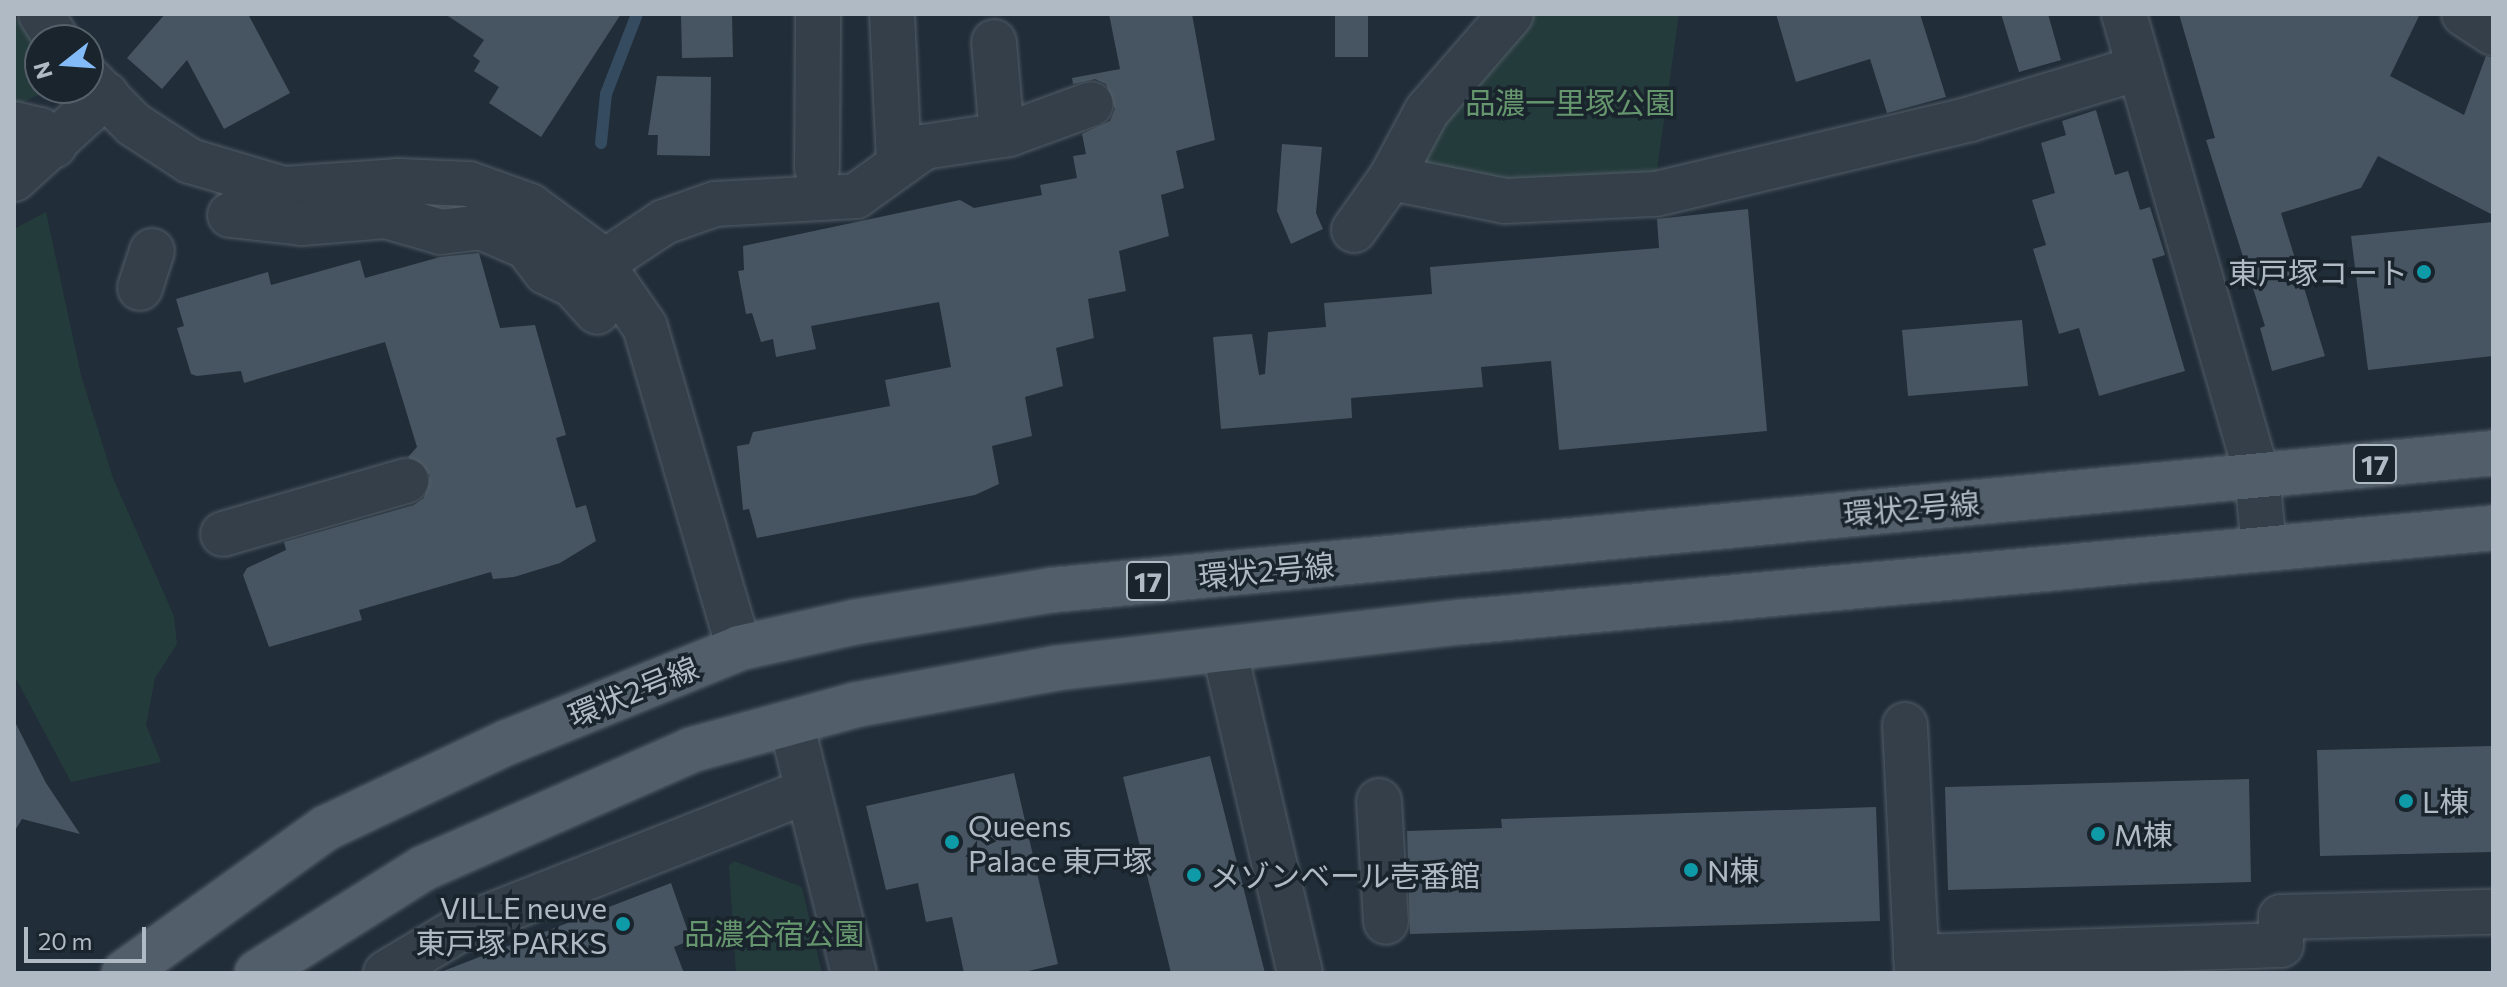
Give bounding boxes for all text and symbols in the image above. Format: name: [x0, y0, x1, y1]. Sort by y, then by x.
north arrow: [24, 24, 104, 104]
text: N: [27, 59, 58, 82]
park label: 品濃一里塚公園: [1465, 84, 1675, 120]
place label: 東戸塚コート: [2228, 254, 2408, 290]
marker: 東戸塚コート: [2415, 263, 2433, 281]
road number: 17: [2351, 440, 2399, 488]
street label: 環状2号線: [1841, 484, 1981, 532]
street label: 環状2号線: [1196, 546, 1336, 594]
road number: 17: [1124, 557, 1172, 605]
street label: 環状2号線: [563, 649, 703, 733]
place label: L棟: [2422, 783, 2469, 819]
marker: L棟: [2397, 792, 2415, 810]
place label: Queens Palace 東戸塚: [968, 807, 1152, 878]
place label: M棟: [2114, 816, 2173, 852]
marker: M棟: [2089, 825, 2107, 843]
marker: Queens Palace 東戸塚: [943, 833, 961, 851]
place label: N棟: [1707, 852, 1760, 888]
place label: メゾンベール壱番館: [1210, 857, 1480, 893]
marker: N棟: [1682, 861, 1700, 879]
marker: メゾンベール壱番館: [1185, 866, 1203, 884]
place label: VILLE neuve 東戸塚 PARKS: [415, 889, 607, 960]
scale bar: [28, 911, 150, 961]
marker: VILLE neuve 東戸塚 PARKS: [614, 915, 632, 933]
park label: 品濃谷宿公園: [684, 915, 864, 951]
text: 20 m: [38, 926, 92, 955]

